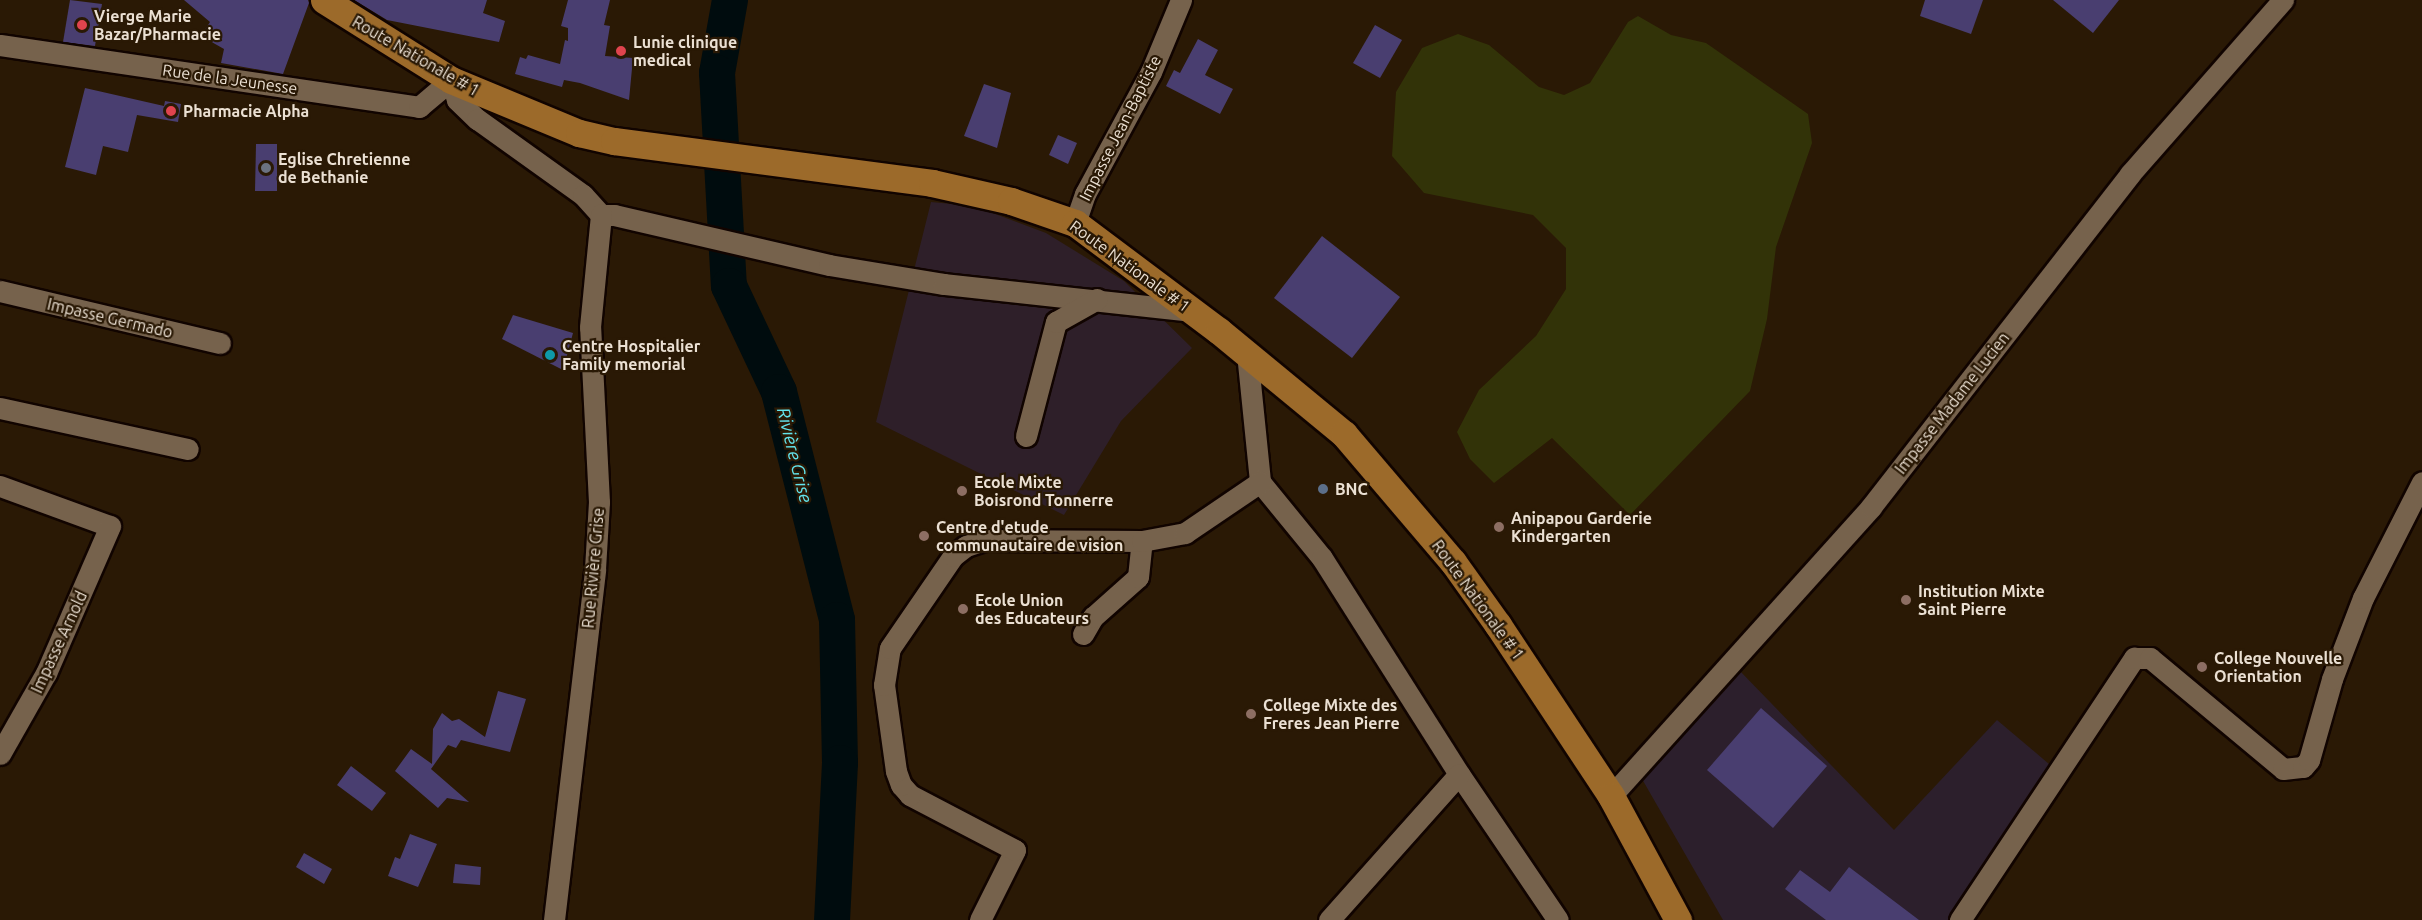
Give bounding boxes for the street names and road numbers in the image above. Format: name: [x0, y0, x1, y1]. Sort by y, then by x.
street label: Route Nationale # 1: [349, 12, 483, 100]
street label: Impasse Jean-Baptiste: [1075, 52, 1165, 204]
street label: Rue de la Jeunesse: [161, 60, 299, 98]
street label: Route Nationale # 1: [1066, 216, 1194, 316]
street label: Impasse Germado: [45, 294, 175, 342]
street label: Impasse Madame Lucien: [1891, 328, 2013, 478]
street label: Rue Rivière Grise: [578, 507, 608, 629]
street label: Route Nationale # 1: [1428, 536, 1528, 664]
street label: Impasse Arnold: [27, 588, 91, 696]

